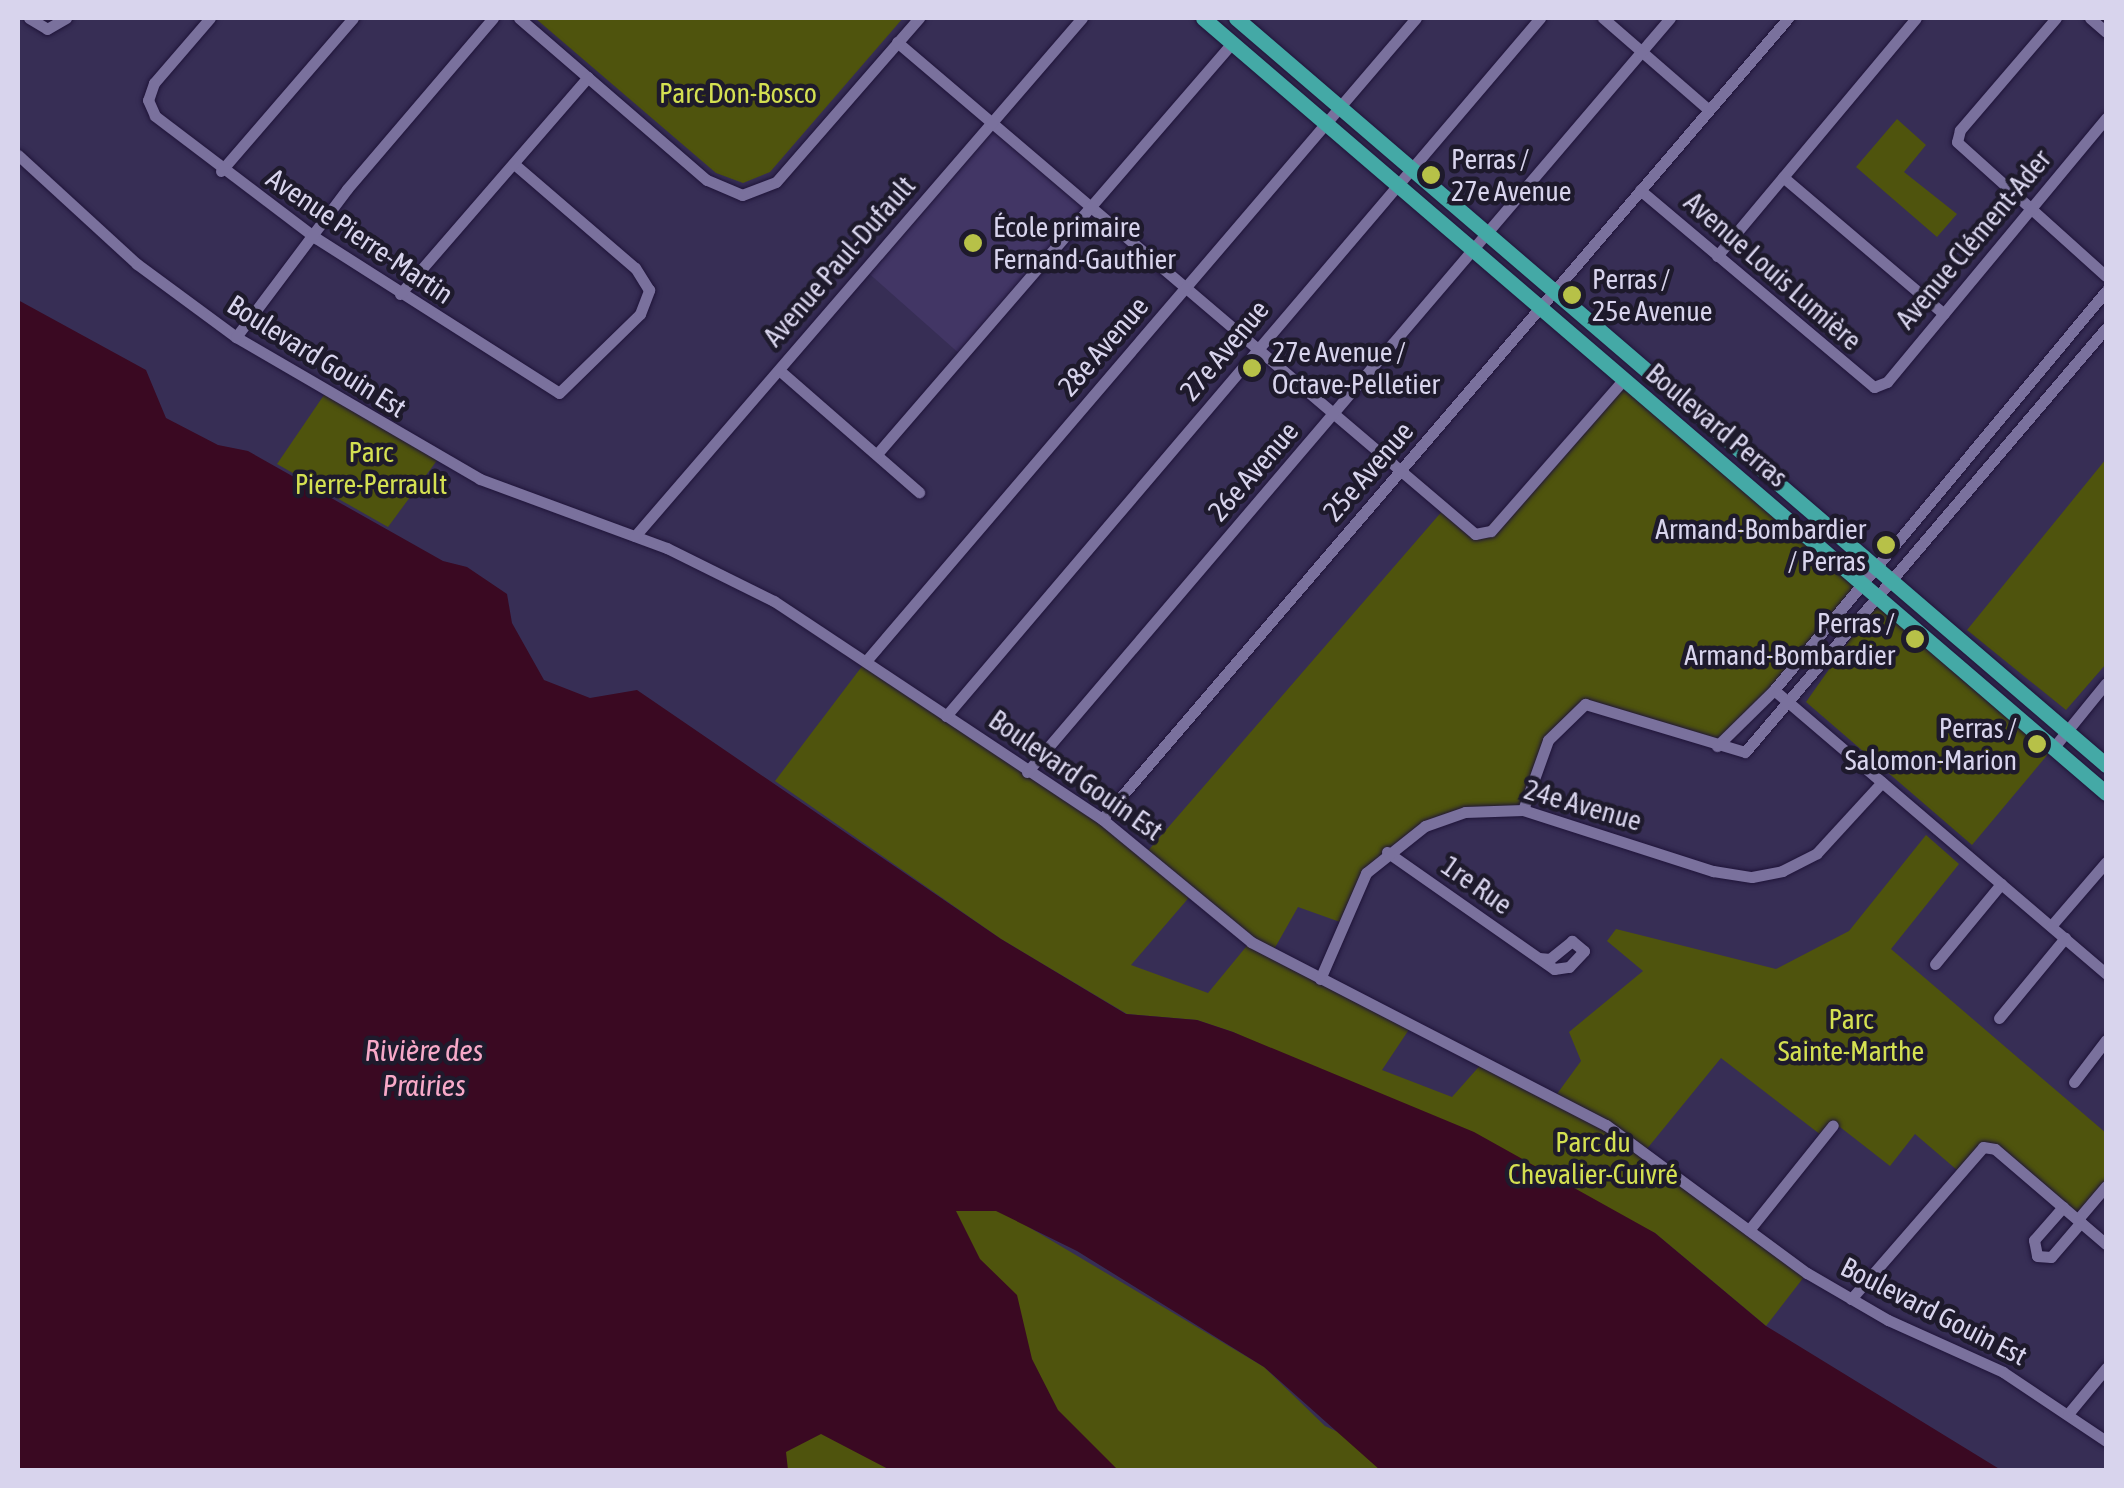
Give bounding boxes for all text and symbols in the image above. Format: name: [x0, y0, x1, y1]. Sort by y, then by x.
park label: Parc Don-Bosco: [659, 76, 817, 110]
place label: Perras / 27e Avenue: [1451, 142, 1571, 208]
street label: Avenue Clément-Ader: [1888, 143, 2058, 335]
street label: Avenue Pierre-Martin: [260, 161, 460, 311]
marker: Perras / 27e Avenue: [1420, 164, 1442, 186]
street label: Avenue Paul-Dufault: [756, 169, 922, 353]
street label: Avenue Louis Lumière: [1678, 185, 1868, 357]
place label: École primaire Fernand-Gauthier: [993, 210, 1176, 276]
marker: École primaire Fernand-Gauthier: [962, 232, 984, 254]
place label: Perras / 25e Avenue: [1592, 262, 1712, 328]
marker: Perras / 25e Avenue: [1561, 284, 1583, 306]
street label: Boulevard Gouin Est: [221, 288, 413, 424]
street label: 28e Avenue: [1051, 290, 1155, 402]
street label: 27e Avenue: [1172, 293, 1276, 407]
place label: 27e Avenue / Octave-Pelletier: [1272, 335, 1440, 401]
street label: Boulevard Perras: [1639, 356, 1795, 494]
marker: 27e Avenue / Octave-Pelletier: [1241, 357, 1263, 379]
street label: 26e Avenue: [1201, 415, 1305, 527]
street label: 25e Avenue: [1316, 415, 1420, 527]
park label: Parc Pierre-Perrault: [295, 435, 447, 501]
place label: Armand-Bombardier / Perras: [1655, 512, 1866, 578]
marker: Armand-Bombardier / Perras: [1875, 534, 1897, 556]
place label: Perras / Armand-Bombardier: [1684, 606, 1895, 672]
marker: Perras / Armand-Bombardier: [1904, 628, 1926, 650]
street label: Boulevard Gouin Est: [983, 703, 1169, 847]
place label: Perras / Salomon-Marion: [1845, 711, 2017, 777]
marker: Perras / Salomon-Marion: [2026, 733, 2048, 755]
street label: 24e Avenue: [1521, 772, 1645, 838]
street label: 1re Rue: [1435, 849, 1519, 921]
park label: Parc Sainte-Marthe: [1778, 1002, 1924, 1068]
water label: Rivière des Prairies: [365, 1032, 483, 1102]
park label: Parc du Chevalier-Cuivré: [1508, 1125, 1678, 1191]
street label: Boulevard Gouin Est: [1835, 1250, 2033, 1372]

